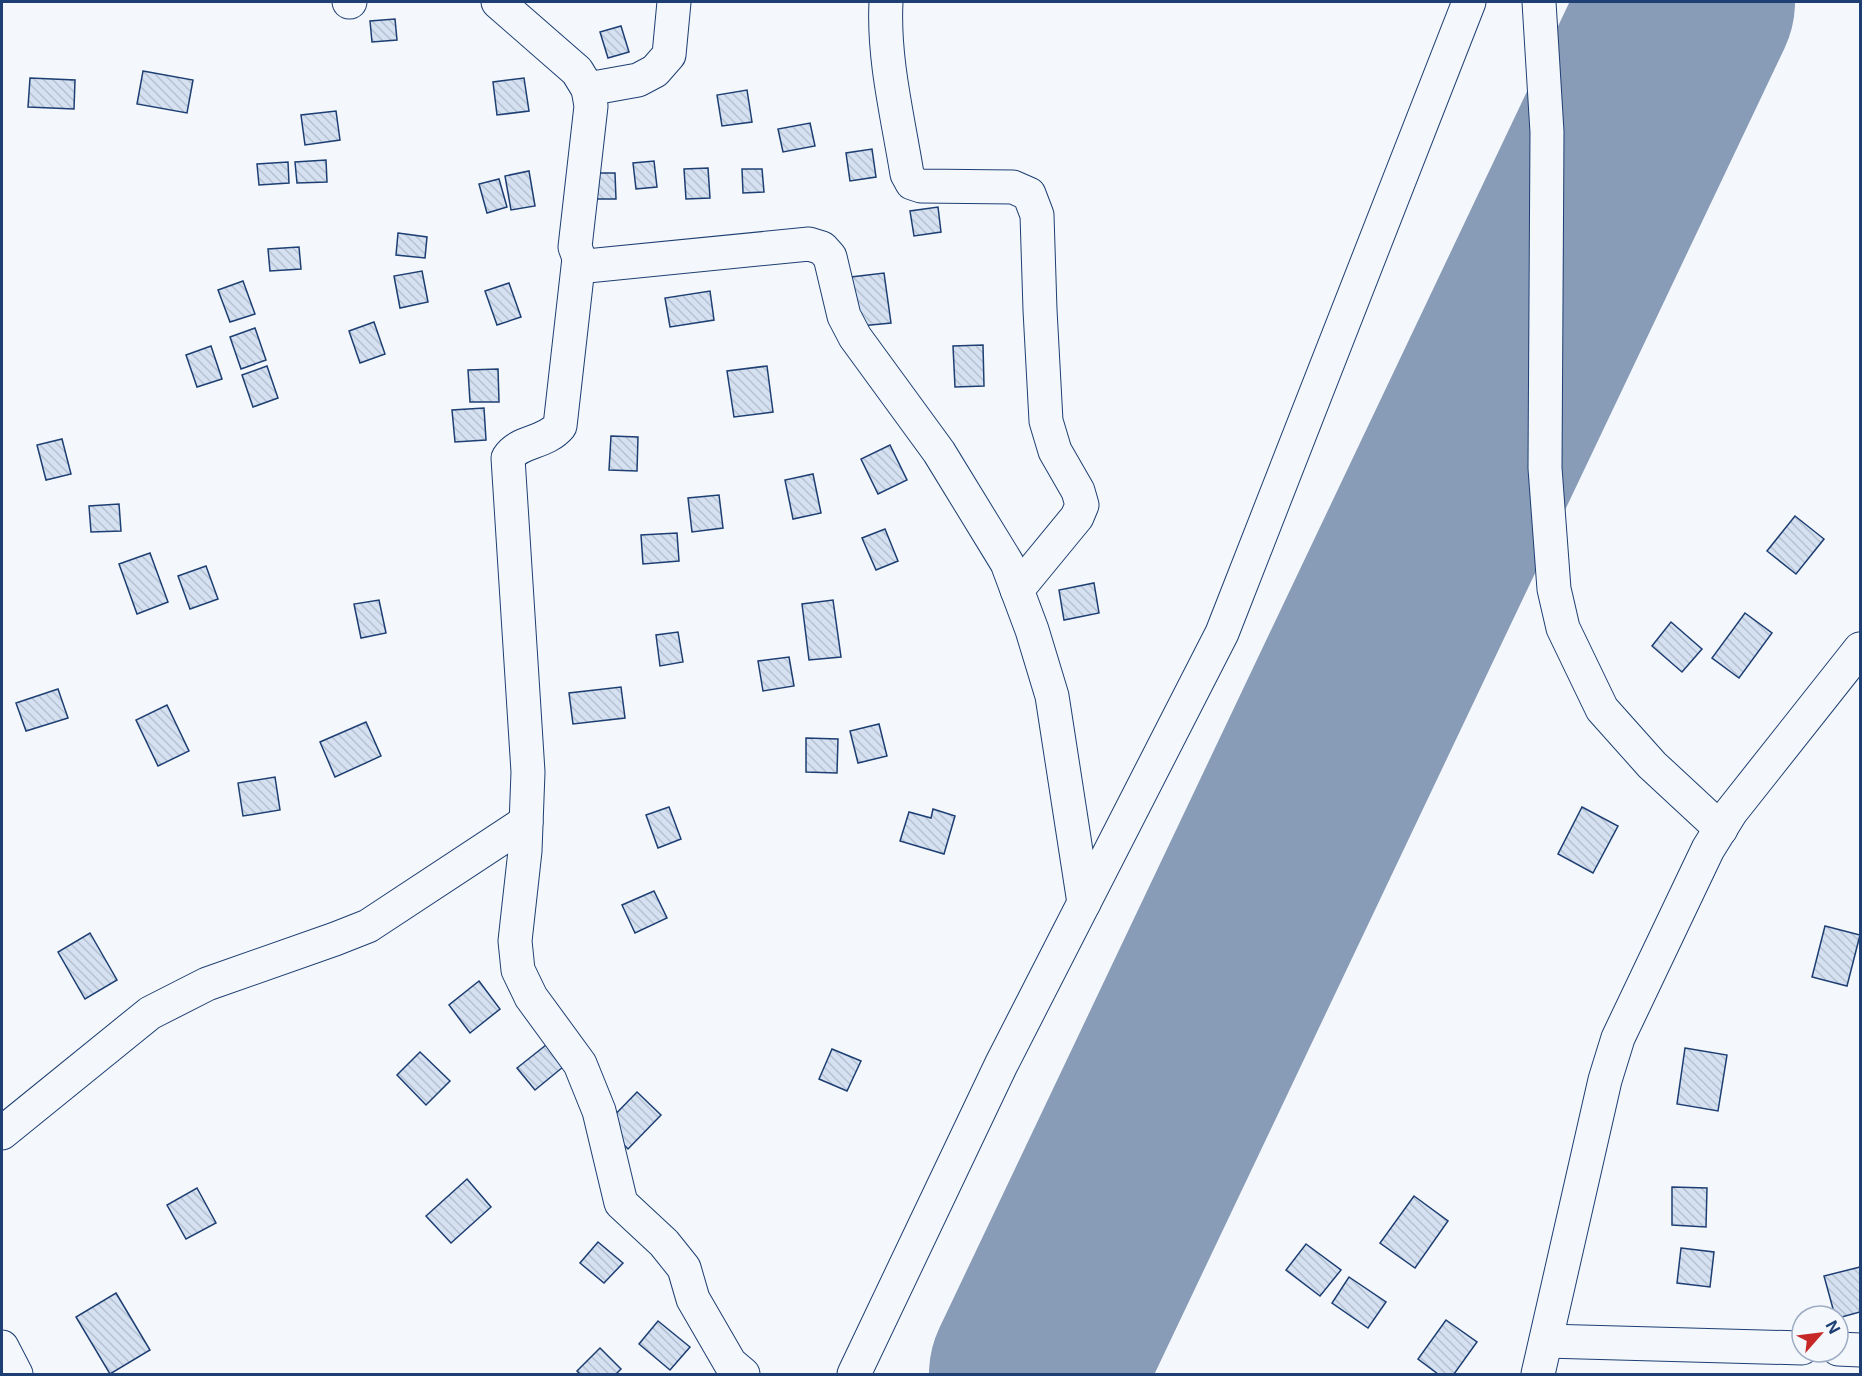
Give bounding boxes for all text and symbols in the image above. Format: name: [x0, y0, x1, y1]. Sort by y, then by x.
north arrow: [1790, 1304, 1850, 1364]
text: N: [1822, 1317, 1845, 1337]

